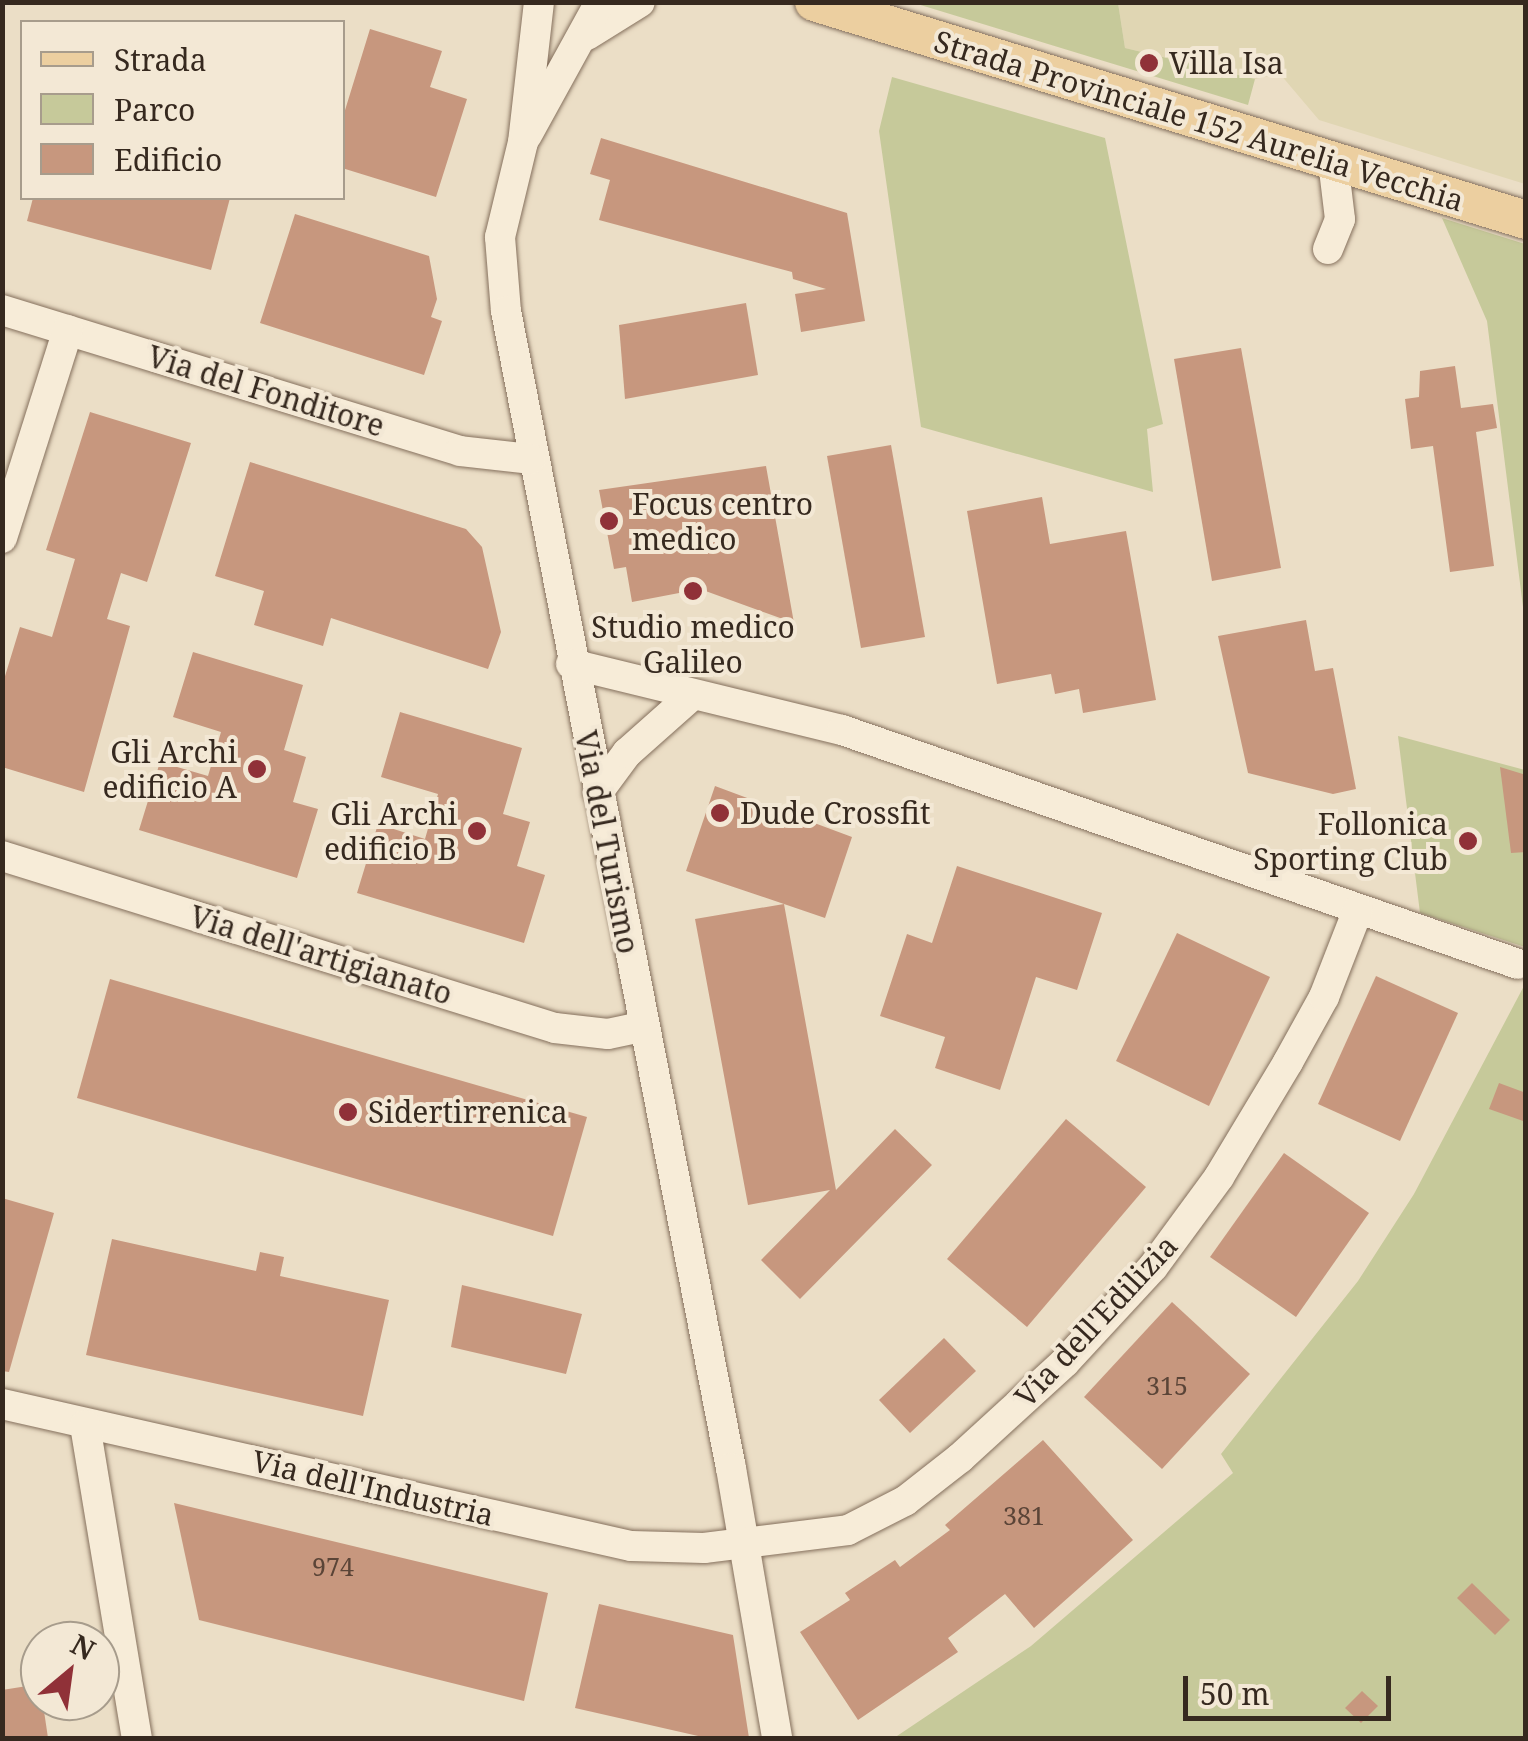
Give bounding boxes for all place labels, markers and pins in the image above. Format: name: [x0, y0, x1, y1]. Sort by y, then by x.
place label: Villa Isa: [1169, 45, 1284, 81]
marker: Villa Isa: [1138, 52, 1160, 74]
place label: Focus centro medico: [632, 486, 813, 556]
marker: Focus centro medico: [596, 508, 622, 534]
marker: Studio medico Galileo: [680, 578, 706, 604]
place label: Studio medico Galileo: [591, 609, 795, 680]
place label: Gli Archi edificio A: [102, 734, 237, 804]
marker: Gli Archi edificio A: [246, 758, 268, 780]
place label: Dude Crossfit: [740, 795, 930, 831]
place label: Gli Archi edificio B: [324, 796, 457, 866]
marker: Dude Crossfit: [709, 802, 731, 824]
place label: Follonica Sporting Club: [1253, 806, 1448, 876]
marker: Gli Archi edificio B: [466, 820, 488, 842]
marker: Follonica Sporting Club: [1457, 830, 1479, 852]
place label: Sidertirrenica: [368, 1094, 568, 1130]
marker: Sidertirrenica: [337, 1101, 359, 1123]

